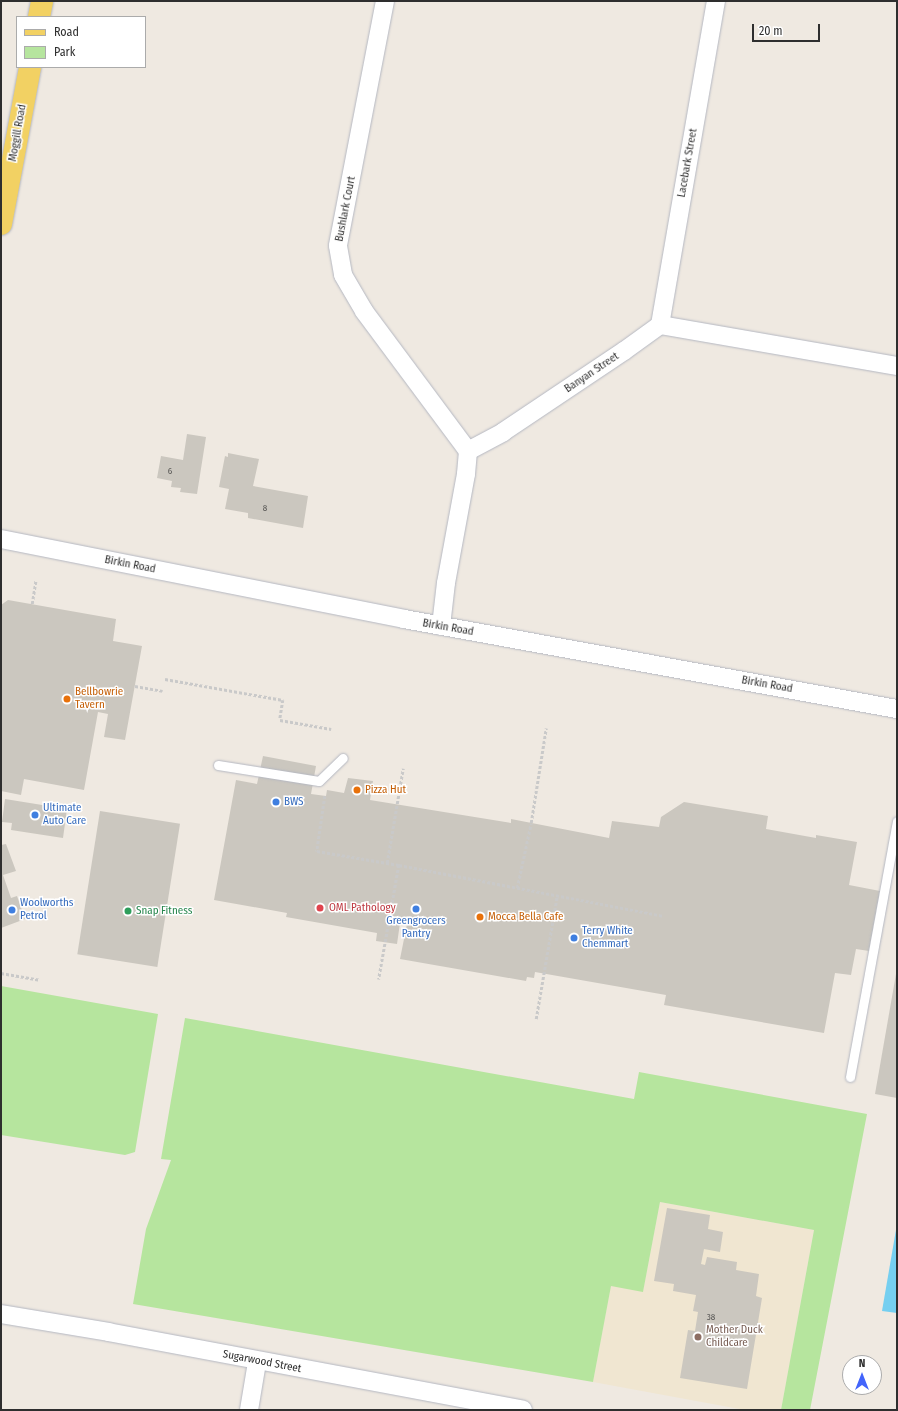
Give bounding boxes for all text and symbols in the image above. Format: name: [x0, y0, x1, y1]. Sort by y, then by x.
legend: [16, 16, 146, 68]
scale bar: [754, 16, 822, 42]
text: 20 m: [759, 24, 783, 38]
text: Road: [54, 25, 79, 39]
text: Park: [54, 45, 75, 59]
street label: Moggill Road: [6, 103, 30, 163]
street label: Lacebark Street: [675, 127, 701, 199]
street label: Bushlark Court: [333, 175, 359, 243]
street label: Banyan Street: [562, 350, 622, 396]
house number: 6: [168, 466, 172, 476]
house number: 8: [263, 503, 267, 513]
street label: Birkin Road: [103, 554, 157, 576]
street label: Birkin Road: [421, 617, 475, 639]
street label: Birkin Road: [740, 674, 794, 696]
place label: Bellbowrie Tavern: [75, 686, 123, 712]
marker: Bellbowrie Tavern: [62, 694, 72, 704]
place label: Pizza Hut: [365, 783, 406, 797]
marker: Pizza Hut: [352, 785, 362, 795]
place label: BWS: [284, 795, 304, 809]
marker: BWS: [271, 797, 281, 807]
place label: Ultimate Auto Care: [43, 802, 86, 828]
marker: Ultimate Auto Care: [30, 810, 40, 820]
place label: Woolworths Petrol: [20, 897, 74, 923]
place label: OML Pathology: [329, 901, 396, 915]
marker: OML Pathology: [314, 902, 326, 914]
place label: Snap Fitness: [136, 904, 192, 918]
marker: Greengrocers Pantry: [411, 904, 421, 914]
marker: Woolworths Petrol: [7, 905, 17, 915]
marker: Snap Fitness: [123, 906, 133, 916]
place label: Mocca Bella Cafe: [488, 910, 563, 924]
marker: Mocca Bella Cafe: [475, 912, 485, 922]
place label: Greengrocers Pantry: [386, 915, 446, 941]
place label: Terry White Chemmart: [582, 925, 633, 951]
marker: Terry White Chemmart: [569, 933, 579, 943]
house number: 38: [707, 1312, 715, 1322]
place label: Mother Duck Childcare: [706, 1324, 763, 1350]
marker: Mother Duck Childcare: [693, 1332, 703, 1342]
street label: Sugarwood Street: [222, 1348, 302, 1376]
north arrow: [842, 1355, 882, 1395]
text: N: [859, 1357, 865, 1370]

